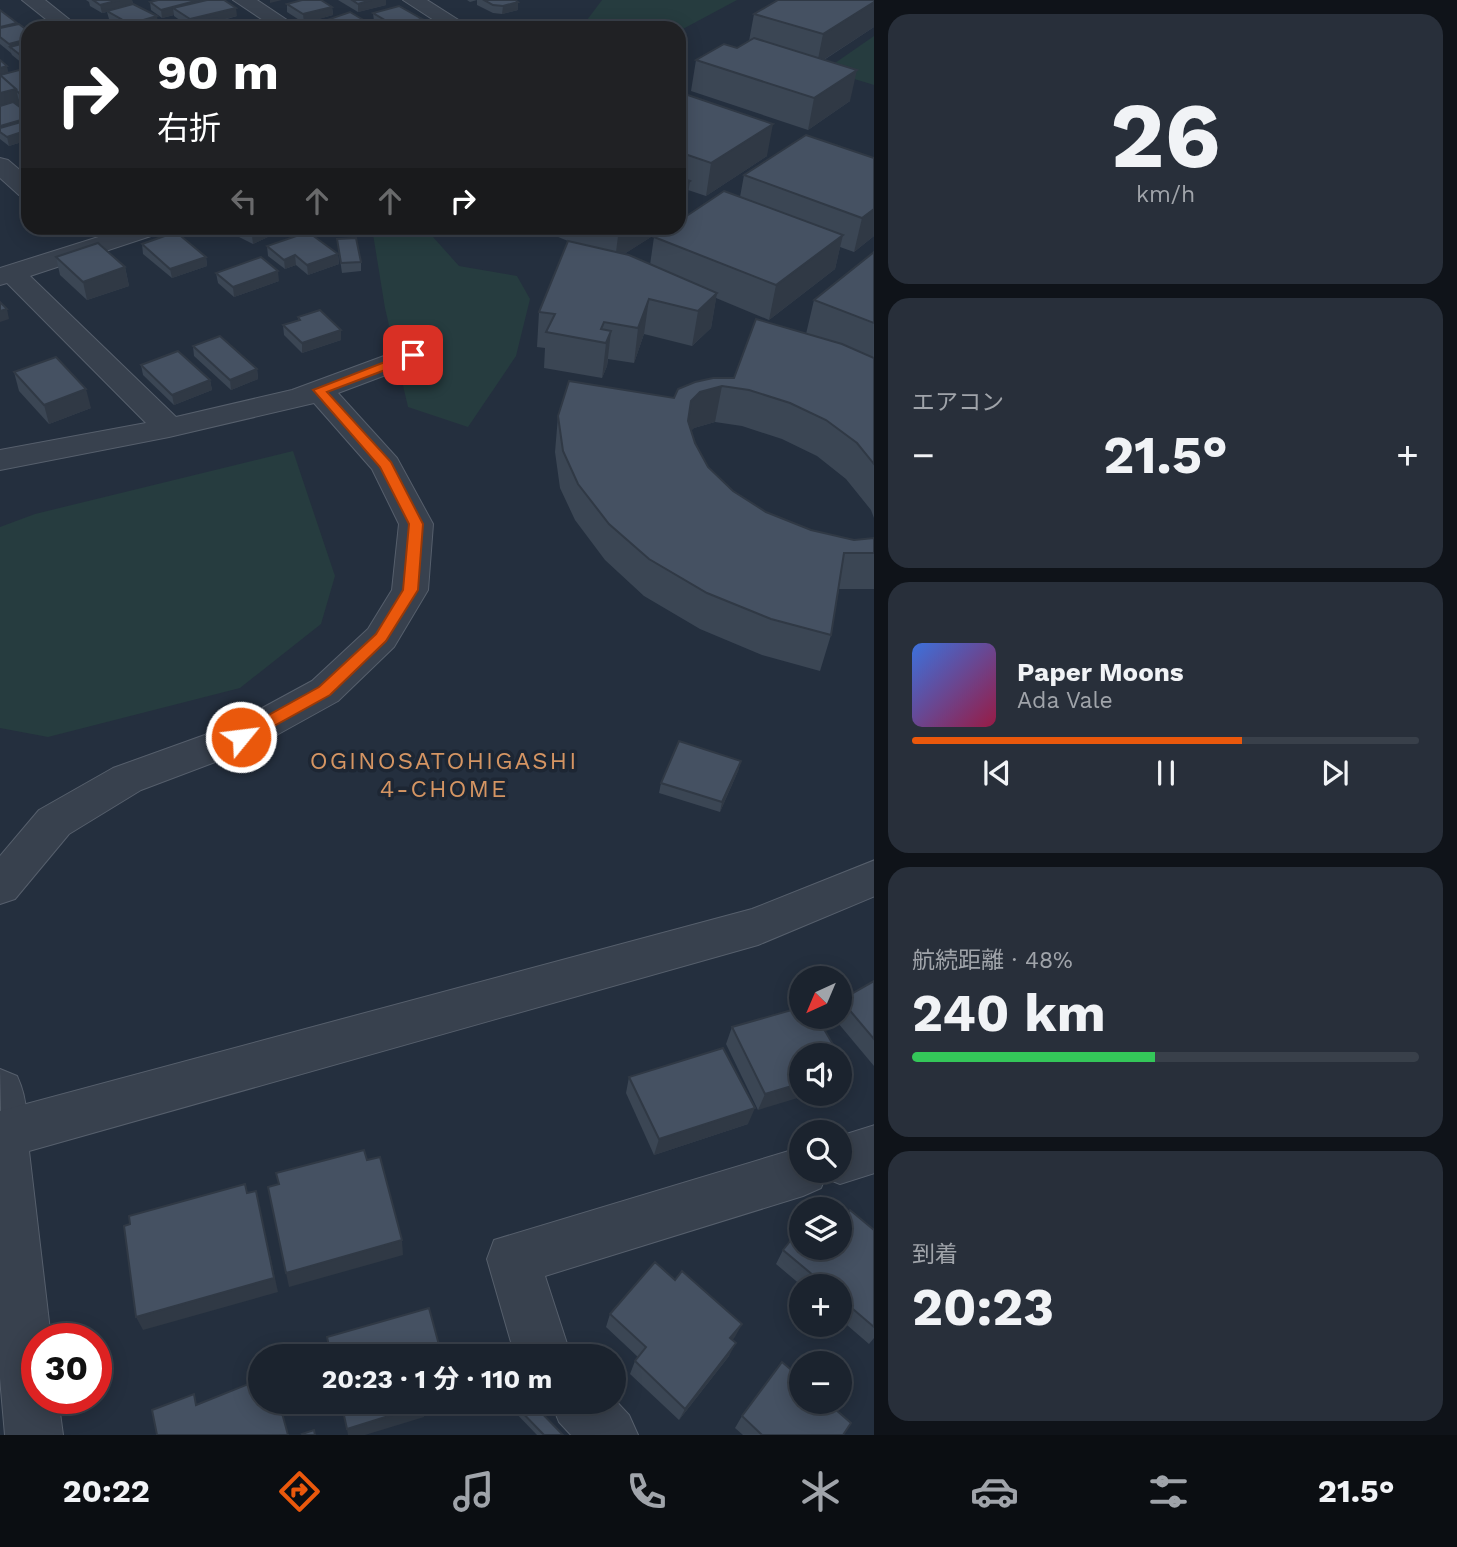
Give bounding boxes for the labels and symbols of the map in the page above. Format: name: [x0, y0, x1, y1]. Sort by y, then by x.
pin: [383, 325, 443, 385]
position arrow: [204, 700, 278, 774]
district label: OGINOSATOHIGASHI 4-CHOME: [310, 747, 578, 803]
north arrow: [789, 966, 852, 1029]
speed limit sign: 30: [21, 1323, 112, 1414]

